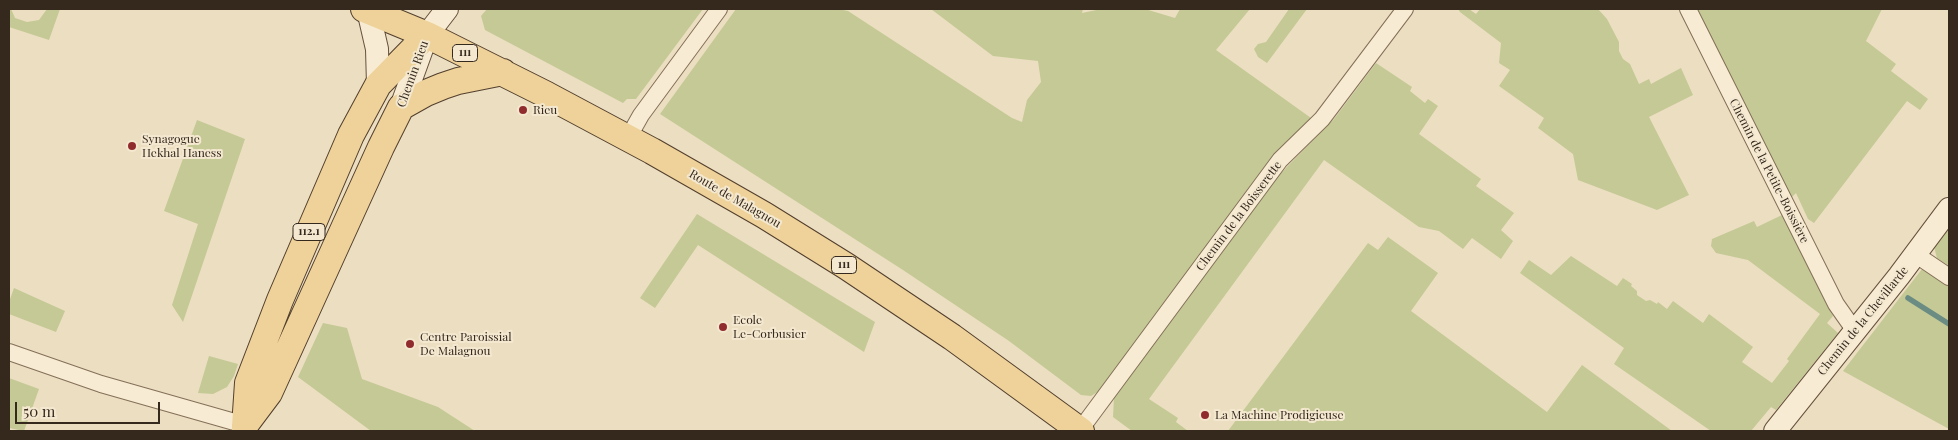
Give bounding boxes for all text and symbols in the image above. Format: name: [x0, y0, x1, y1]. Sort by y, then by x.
street label: Chemin Rieu: [394, 39, 432, 109]
road number: 111: [452, 44, 478, 62]
street label: Chemin de la Petite-Boissière: [1726, 96, 1812, 246]
place label: Rieu: [533, 103, 557, 117]
marker: Rieu: [517, 104, 529, 116]
place label: Synagogue Hekhal Haness: [142, 132, 222, 160]
marker: Synagogue Hekhal Haness: [126, 140, 138, 152]
street label: Chemin de la Boisserette: [1193, 158, 1285, 274]
street label: Route de Malagnou: [687, 167, 783, 231]
road number: 112.1: [293, 223, 325, 240]
road number: 111: [832, 256, 856, 274]
street label: Chemin de la Chevillarde: [1815, 264, 1911, 378]
place label: Ecole Le-Corbusier: [733, 313, 806, 341]
marker: Ecole Le-Corbusier: [717, 321, 729, 333]
place label: Centre Paroissial De Malagnou: [420, 330, 512, 358]
marker: Centre Paroissial De Malagnou: [404, 338, 416, 350]
scale bar: [18, 392, 162, 424]
text: 50 m: [23, 401, 55, 421]
place label: La Machine Prodigieuse: [1215, 408, 1344, 422]
marker: La Machine Prodigieuse: [1199, 409, 1211, 421]

